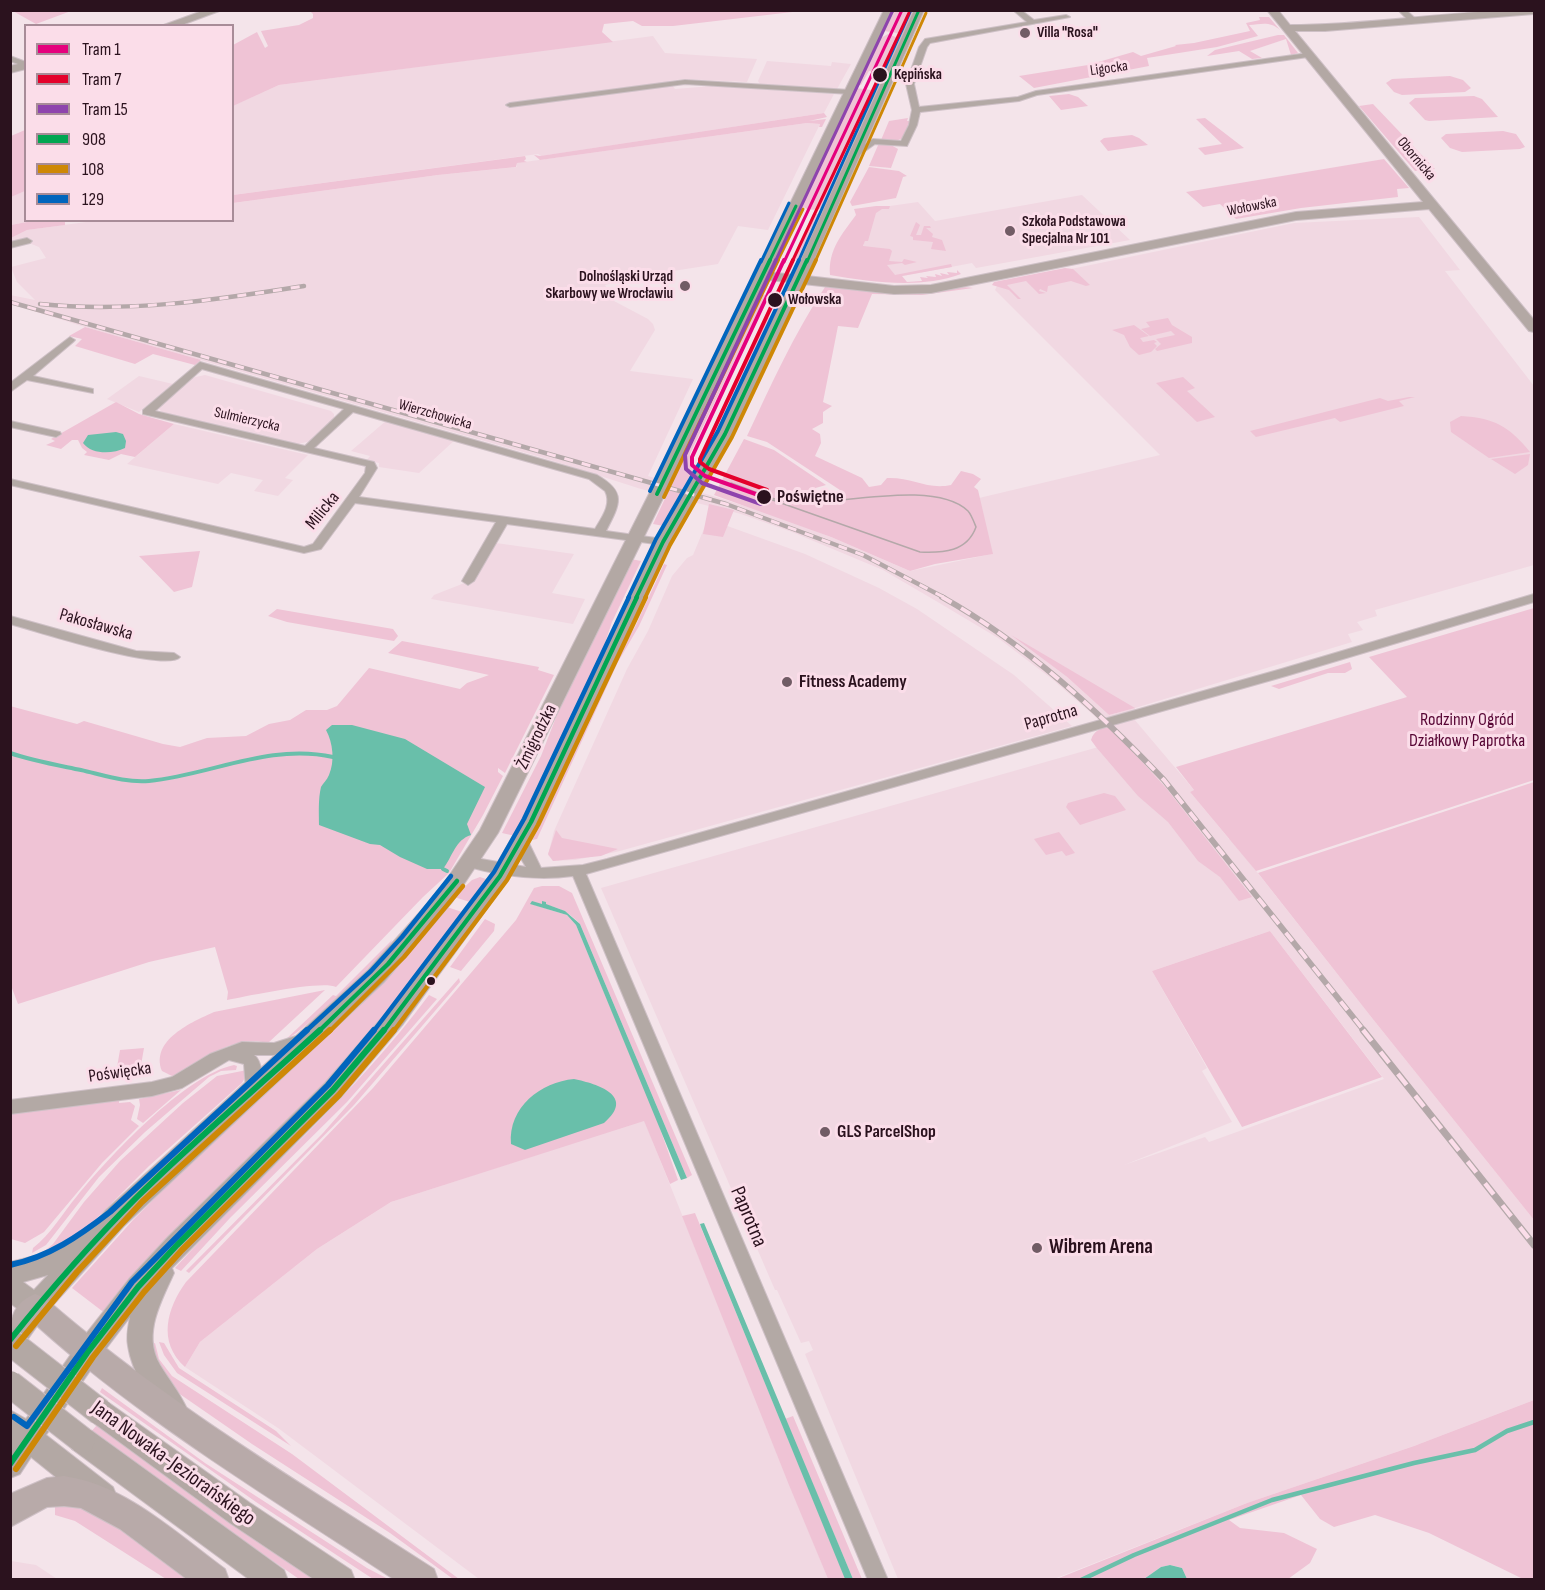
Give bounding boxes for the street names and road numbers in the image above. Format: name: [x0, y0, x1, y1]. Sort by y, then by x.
street label: Ligocka: [1089, 57, 1129, 81]
street label: Obornicka: [1393, 134, 1439, 184]
street label: Wołowska: [1226, 193, 1278, 221]
street label: Wierzchowicka: [396, 396, 474, 434]
street label: Sulmierzycka: [212, 404, 282, 436]
street label: Milicka: [301, 488, 345, 534]
street label: Pakosławska: [57, 604, 135, 646]
street label: Paprotna: [1022, 700, 1080, 736]
street label: Żmigrodzka: [512, 701, 562, 773]
street label: Poświęcka: [87, 1058, 153, 1088]
street label: Paprotna: [724, 1183, 772, 1251]
street label: Jana Nowaka-Jeziorańskiego: [86, 1396, 260, 1532]

